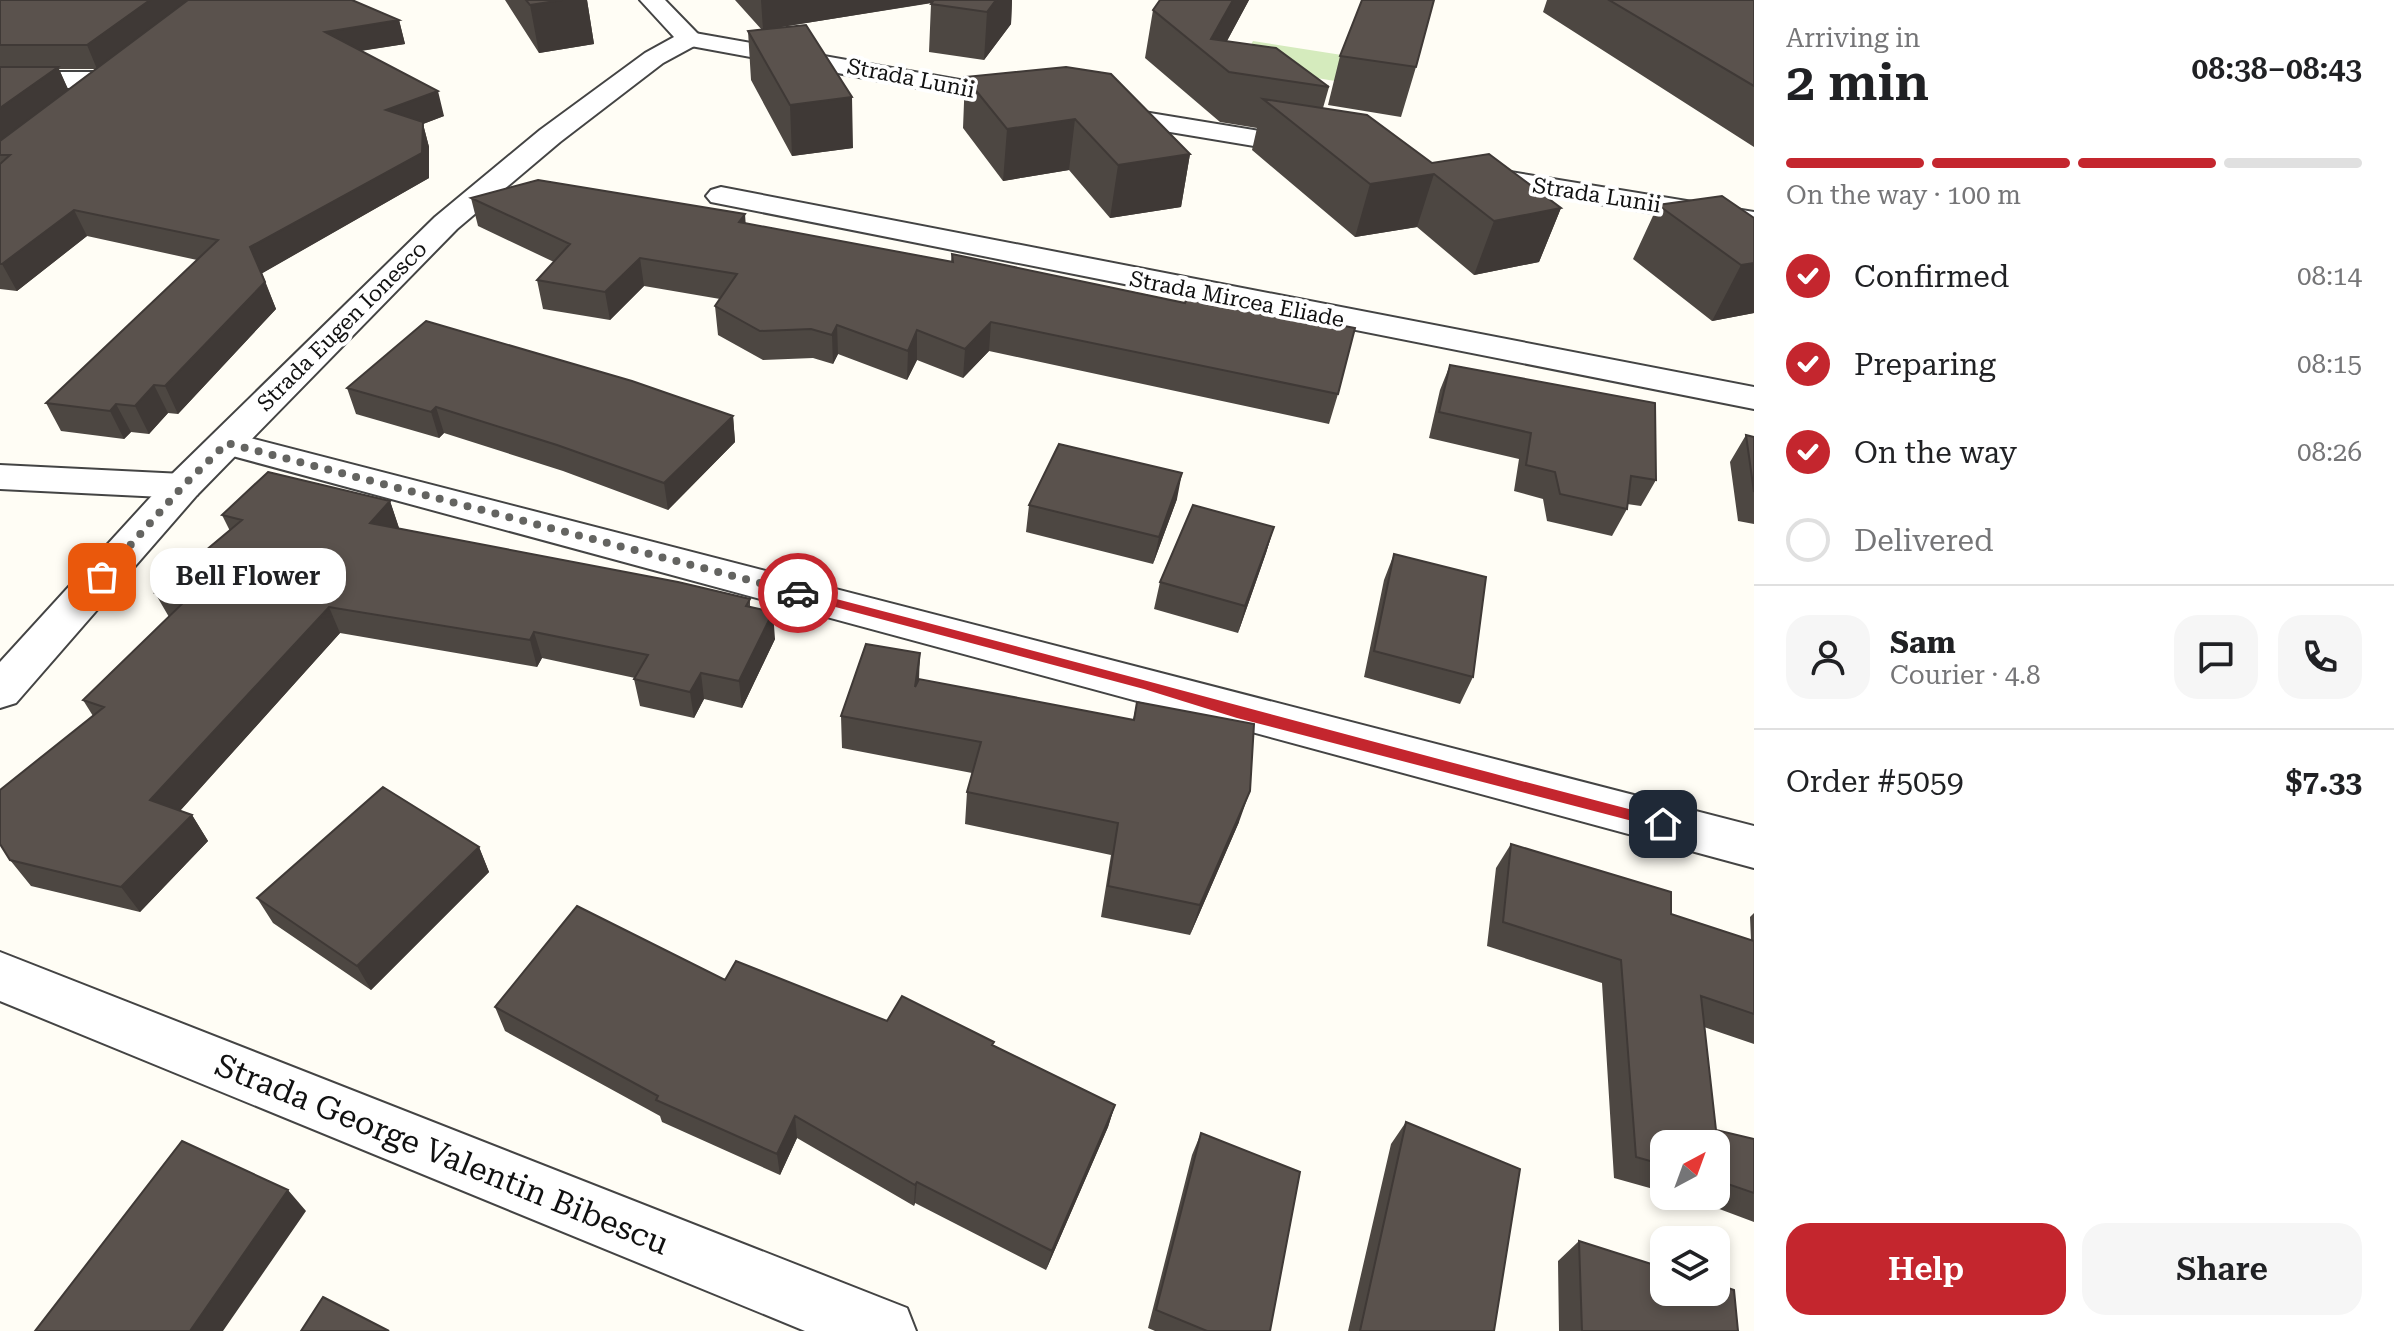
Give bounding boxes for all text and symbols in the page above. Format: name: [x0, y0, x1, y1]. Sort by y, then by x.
text: Arriving in: [1786, 23, 1920, 53]
text: 08:38–08:43: [2192, 51, 2362, 86]
text: 2 min: [1786, 52, 1929, 113]
street label: Strada Lunii: [845, 53, 977, 103]
street label: Strada Lunii: [1531, 173, 1663, 217]
text: On the way · 100 m: [1786, 180, 2021, 210]
street label: Strada Eugen Ionesco: [252, 236, 432, 416]
icon: check: [1786, 254, 1830, 298]
text: Confirmed: [1854, 259, 2009, 294]
text: 08:14: [2297, 261, 2362, 291]
street label: Strada Mircea Eliade: [1127, 266, 1347, 332]
icon: check: [1786, 342, 1830, 386]
text: Preparing: [1854, 347, 1996, 382]
text: 08:15: [2297, 349, 2362, 379]
icon: check: [1786, 430, 1830, 474]
text: On the way: [1854, 435, 2017, 470]
text: 08:26: [2297, 437, 2362, 467]
text: Delivered: [1854, 523, 1993, 558]
pin: [68, 543, 136, 611]
callout: Bell Flower: [150, 549, 346, 605]
courier: [758, 553, 838, 633]
icon: bag: [80, 555, 124, 599]
text: Bell Flower: [175, 561, 321, 591]
icon: car: [776, 571, 820, 615]
button: person: [1786, 615, 1870, 699]
button: chat: [2174, 615, 2258, 699]
button: phone: [2278, 615, 2362, 699]
text: Sam: [1890, 625, 1956, 660]
text: Courier · 4.8: [1890, 660, 2040, 690]
text: Order #5059: [1786, 764, 1964, 799]
text: $7.33: [2285, 764, 2362, 799]
pin: [1629, 790, 1697, 858]
icon: home: [1641, 802, 1685, 846]
street label: Strada George Valentin Bibescu: [210, 1045, 674, 1263]
north arrow: [1650, 1130, 1730, 1210]
map controls: [1650, 1130, 1730, 1306]
button: Help: [1786, 1223, 2066, 1315]
button: Share: [2082, 1223, 2362, 1315]
button: layers: [1650, 1226, 1730, 1306]

